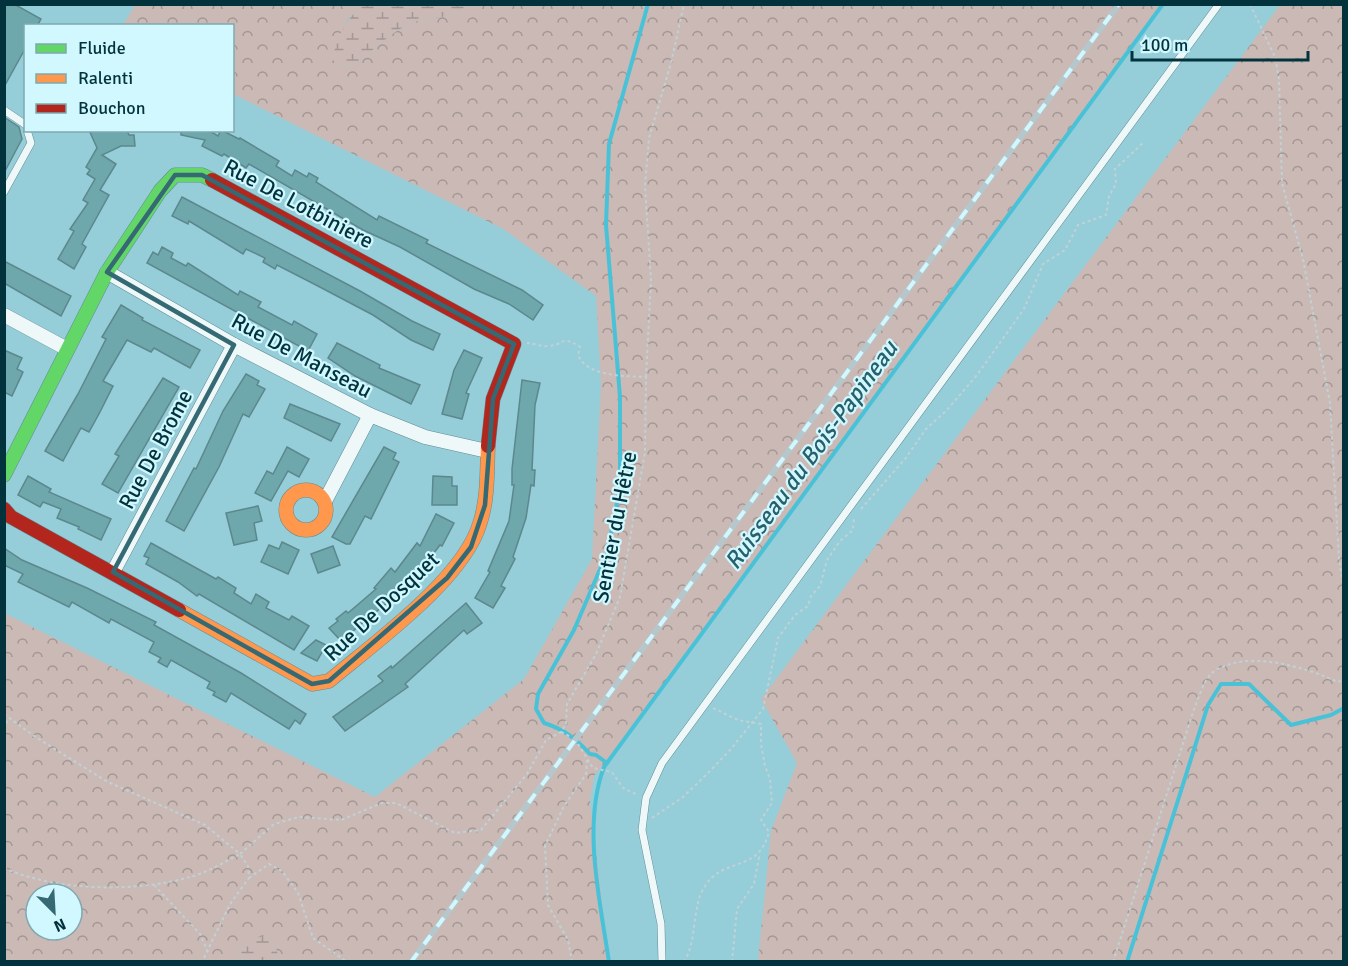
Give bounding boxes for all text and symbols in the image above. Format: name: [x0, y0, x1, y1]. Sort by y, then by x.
legend: [24, 24, 234, 132]
scale bar: [1132, 24, 1308, 62]
text: 100 m: [1141, 34, 1188, 56]
text: Fluide: [78, 37, 126, 59]
text: Ralenti: [78, 67, 133, 89]
text: Bouchon: [78, 97, 146, 119]
street label: Rue De Lotbiniere: [219, 153, 378, 254]
street label: Rue De Manseau: [227, 307, 377, 404]
water label: Ruisseau du Bois-Papineau: [718, 333, 905, 575]
street label: Rue De Brome: [113, 385, 198, 514]
street label: Sentier du Hêtre: [587, 449, 642, 605]
street label: Rue De Dosquet: [318, 546, 445, 667]
north arrow: [24, 882, 84, 942]
text: N: [51, 913, 69, 936]

